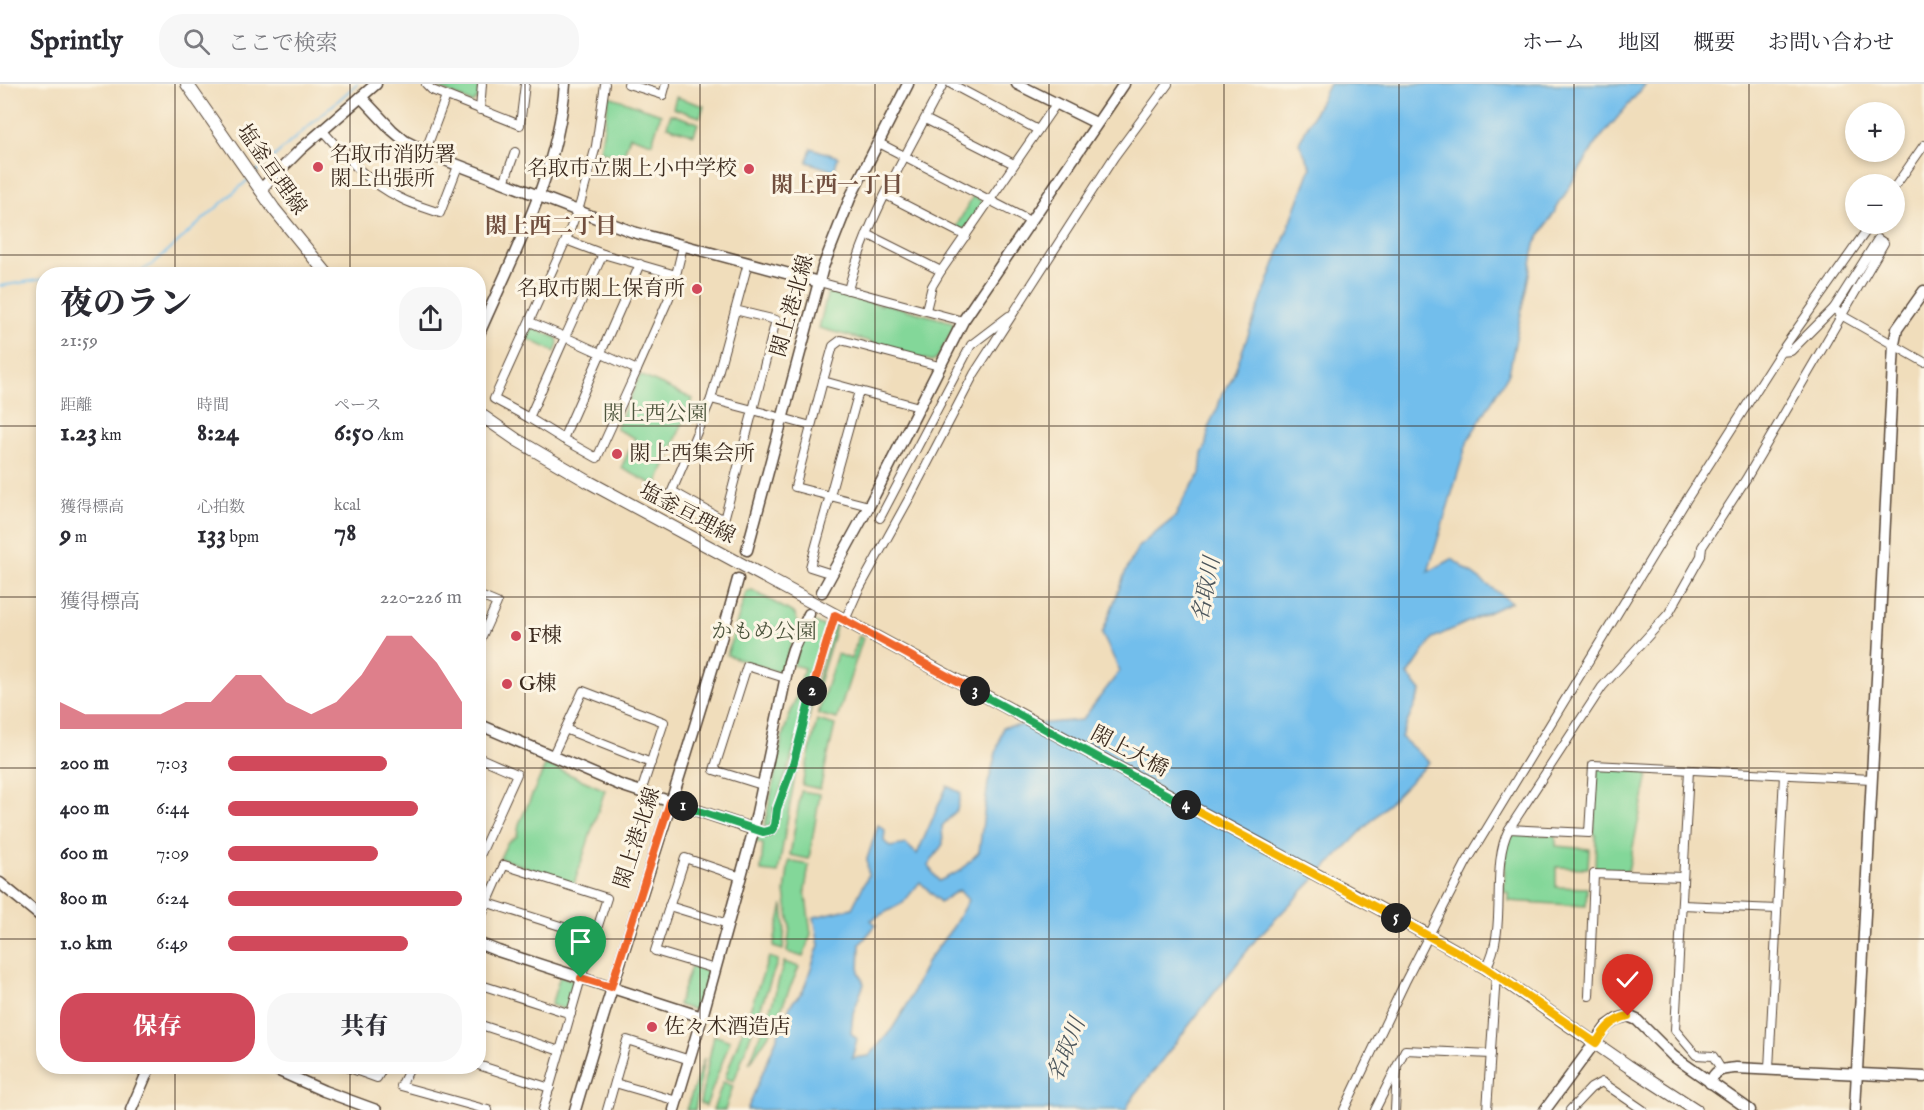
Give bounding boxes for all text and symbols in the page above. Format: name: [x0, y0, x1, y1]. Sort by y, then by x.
search box: [159, 14, 579, 68]
text: Sprintly: [30, 24, 123, 59]
icon: search: [180, 25, 213, 58]
text: ここで検索: [228, 30, 338, 58]
text: ホーム: [1522, 30, 1585, 57]
text: 地図: [1618, 30, 1660, 57]
text: 概要: [1693, 30, 1735, 57]
text: お問い合わせ: [1768, 30, 1894, 57]
map controls: [1845, 102, 1905, 234]
button: +: [1845, 102, 1905, 162]
street label: 塩釜亘理線: [230, 119, 312, 221]
place label: 名取市消防署 閖上出張所: [330, 142, 456, 193]
place label: 名取市立閖上小中学校: [527, 156, 737, 183]
marker: 名取市消防署 閖上出張所: [311, 160, 325, 174]
marker: 名取市立閖上小中学校: [742, 162, 756, 176]
district label: 閖上西一丁目: [771, 172, 903, 200]
button: −: [1845, 174, 1905, 234]
district label: 閖上西二丁目: [485, 213, 617, 241]
street label: 閖上港北線: [766, 252, 820, 360]
place label: 名取市閖上保育所: [517, 276, 685, 303]
marker: 名取市閖上保育所: [690, 282, 704, 296]
text: 夜のラン: [60, 284, 192, 326]
button: share: [399, 287, 462, 350]
text: 21:59: [60, 328, 98, 353]
text: 距離: [60, 396, 92, 416]
text: 時間: [197, 396, 229, 416]
text: ペース: [334, 396, 381, 416]
park label: 閖上西公園: [603, 401, 708, 428]
text: 1.23: [60, 416, 97, 449]
text: 8:24: [197, 416, 239, 449]
text: 6:50: [334, 416, 374, 449]
text: km: [97, 426, 122, 446]
text: /km: [374, 426, 404, 446]
place label: 閖上西集会所: [629, 441, 755, 468]
marker: 閖上西集会所: [610, 447, 624, 461]
street label: 塩釜亘理線: [634, 477, 740, 551]
text: kcal: [334, 496, 361, 516]
text: 獲得標高: [60, 498, 124, 518]
text: 心拍数: [197, 498, 245, 518]
text: 78: [334, 516, 356, 549]
text: 9: [60, 518, 71, 551]
text: 133: [197, 518, 226, 551]
text: m: [71, 528, 87, 548]
text: bpm: [226, 528, 259, 548]
water label: 名取川: [1187, 553, 1227, 625]
text: 220–226 m: [380, 585, 462, 610]
text: 獲得標高: [60, 590, 140, 615]
park label: かもめ公園: [712, 619, 817, 646]
place label: F棟: [528, 623, 562, 650]
marker: F棟: [509, 629, 523, 643]
place label: G棟: [519, 671, 557, 698]
pin: 2: [797, 676, 827, 706]
pin: 3: [960, 676, 990, 706]
marker: G棟: [500, 677, 514, 691]
text: 2: [808, 681, 816, 701]
text: 3: [972, 681, 978, 701]
street label: 閖上大橋: [1086, 720, 1172, 784]
text: 200 m: [60, 751, 109, 776]
text: 7:03: [156, 751, 188, 776]
street label: 閖上港北線: [609, 784, 667, 892]
pin: 4: [1171, 790, 1201, 820]
pin: 1: [668, 791, 698, 821]
text: 4: [1182, 795, 1190, 815]
text: 400 m: [60, 796, 109, 821]
text: 6:44: [156, 796, 189, 821]
text: 1: [680, 796, 686, 816]
text: 600 m: [60, 841, 108, 866]
text: 7:09: [156, 841, 189, 866]
text: 800 m: [60, 886, 107, 911]
text: 6:24: [156, 886, 189, 911]
pin: 5: [1381, 903, 1411, 933]
text: 5: [1393, 908, 1399, 928]
pin: [555, 916, 606, 978]
icon: arrive: [564, 925, 597, 958]
text: 1.0 km: [60, 931, 112, 956]
text: 6:49: [156, 931, 188, 956]
pin: [1602, 954, 1653, 1016]
icon: check: [1611, 963, 1644, 996]
button: 保存: [60, 993, 255, 1062]
button: 共有: [267, 993, 462, 1062]
water label: 名取川: [1042, 1012, 1093, 1086]
place label: 佐々木酒造店: [664, 1014, 790, 1041]
marker: 佐々木酒造店: [645, 1020, 659, 1034]

